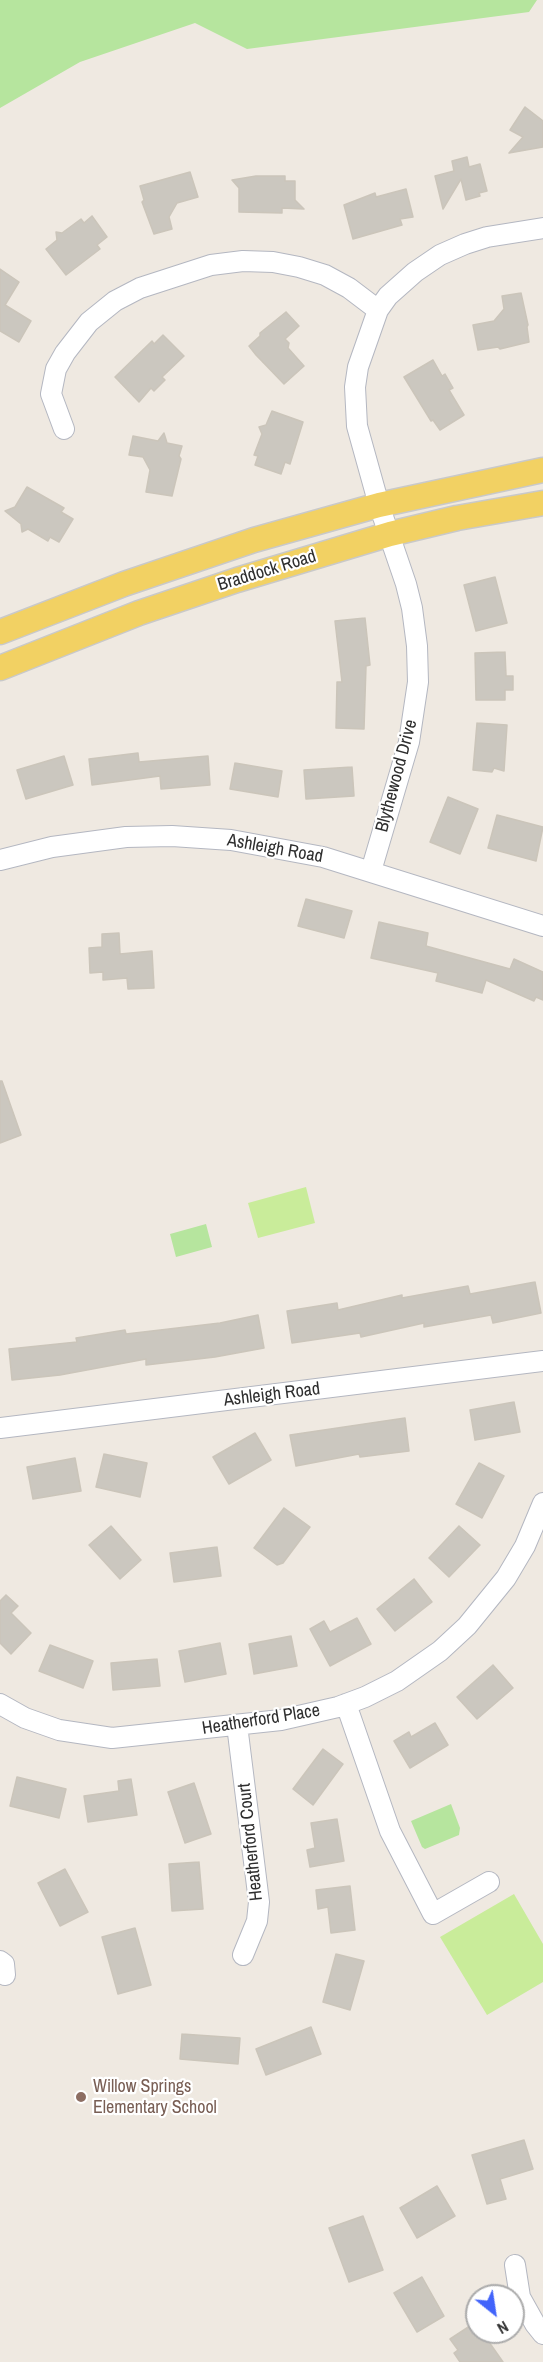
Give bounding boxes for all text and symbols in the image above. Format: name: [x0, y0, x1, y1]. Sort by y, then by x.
street label: Braddock Road: [215, 546, 319, 596]
street label: Blythewood Drive: [372, 717, 422, 835]
street label: Ashleigh Road: [225, 830, 325, 868]
street label: Ashleigh Road: [223, 1378, 321, 1412]
street label: Heatherford Place: [201, 1700, 321, 1740]
street label: Heatherford Court: [234, 1782, 268, 1902]
place label: Willow Springs Elementary School: [93, 2076, 217, 2118]
marker: Willow Springs Elementary School: [74, 2090, 88, 2104]
north arrow: [465, 2284, 525, 2344]
text: N: [493, 2316, 513, 2340]

